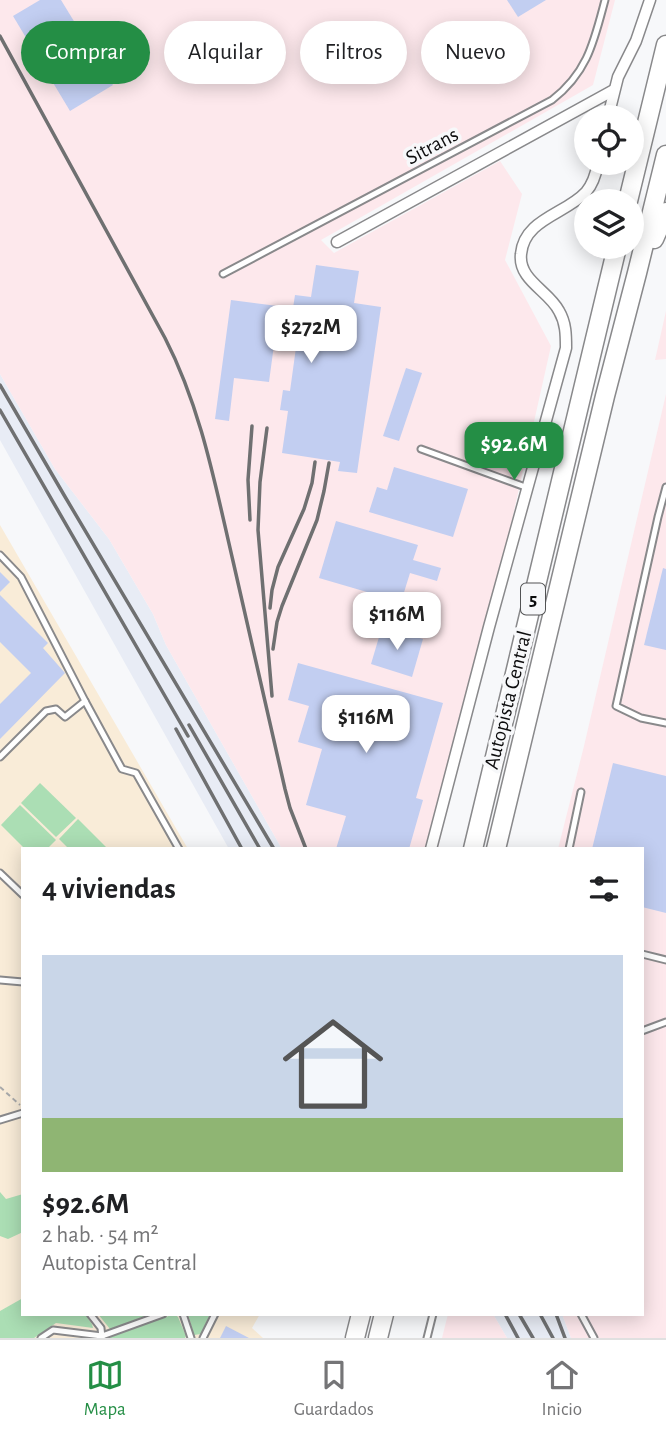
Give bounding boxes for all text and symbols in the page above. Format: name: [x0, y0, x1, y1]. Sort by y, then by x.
chip: Comprar: [21, 21, 150, 84]
chip: Alquilar: [164, 21, 286, 84]
chip: Filtros: [300, 21, 407, 84]
chip: Nuevo: [421, 21, 530, 84]
map controls: [574, 105, 644, 259]
button: locate: [574, 105, 644, 175]
street label: Sitrans: [402, 123, 462, 169]
button: layers: [574, 189, 644, 259]
pin: $272M: [262, 306, 360, 365]
text: $272M: [281, 316, 341, 339]
pin: $92.6M: [457, 422, 571, 482]
text: $92.6M: [481, 433, 548, 456]
road number: 5: [521, 584, 545, 614]
pin: $116M: [348, 592, 446, 652]
text: $116M: [369, 603, 425, 626]
street label: Autopista Central: [481, 629, 535, 771]
pin: $116M: [317, 696, 415, 755]
text: $116M: [338, 706, 394, 729]
icon: filters: [585, 870, 623, 908]
text: 4 viviendas: [42, 874, 176, 904]
icon: home: [270, 1001, 396, 1127]
text: $92.6M: [42, 1189, 129, 1219]
text: 2 hab. · 54 m²: [42, 1224, 159, 1247]
text: Autopista Central: [42, 1252, 197, 1275]
tab: Mapa: [84, 1356, 126, 1421]
tab: Guardados: [294, 1356, 374, 1421]
tab: Inicio: [542, 1356, 582, 1421]

